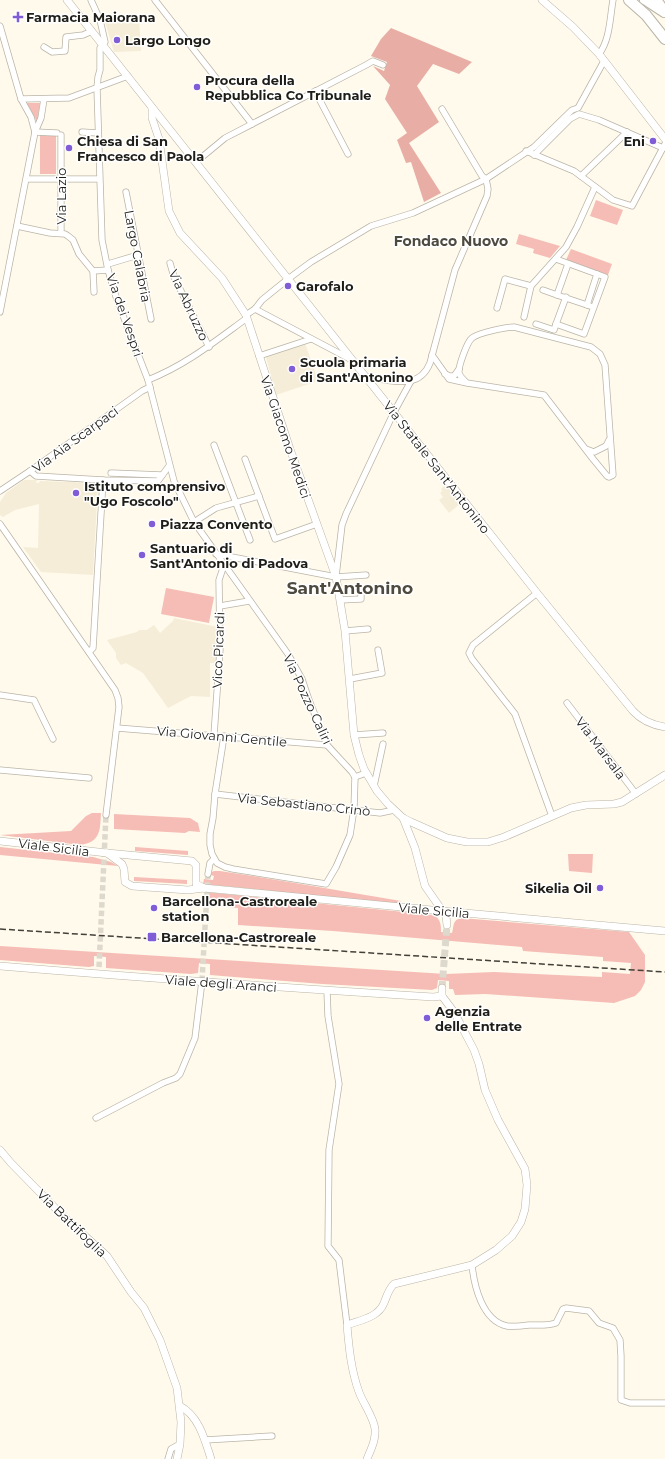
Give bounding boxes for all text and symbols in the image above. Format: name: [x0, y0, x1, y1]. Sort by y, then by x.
place label: Farmacia Maiorana: [26, 9, 156, 25]
marker: Farmacia Maiorana: [13, 12, 23, 22]
place label: Largo Longo: [125, 32, 211, 48]
marker: Largo Longo: [112, 35, 122, 45]
place label: Procura della Repubblica Co Tribunale: [205, 72, 372, 103]
marker: Procura della Repubblica Co Tribunale: [192, 82, 202, 92]
place label: Chiesa di San Francesco di Paola: [77, 133, 204, 164]
place label: Eni: [623, 133, 645, 149]
marker: Eni: [648, 136, 658, 146]
marker: Chiesa di San Francesco di Paola: [64, 143, 74, 153]
street label: Via Lazio: [53, 167, 69, 225]
street label: Largo Calabria: [121, 208, 155, 304]
district label: Fondaco Nuovo: [394, 232, 508, 250]
street label: Via Abruzzo: [166, 267, 212, 343]
street label: Via dei Vespri: [103, 271, 147, 359]
place label: Garofalo: [296, 278, 354, 294]
marker: Garofalo: [283, 281, 293, 291]
place label: Scuola primaria di Sant'Antonino: [300, 354, 414, 385]
marker: Scuola primaria di Sant'Antonino: [287, 364, 297, 374]
street label: Via Giacomo Medici: [257, 374, 315, 500]
street label: Via Statale Sant'Antonino: [380, 398, 494, 536]
street label: Via Aia Scarpaci: [29, 402, 121, 476]
place label: Istituto comprensivo "Ugo Foscolo": [84, 478, 226, 509]
marker: Istituto comprensivo "Ugo Foscolo": [71, 488, 81, 498]
place label: Piazza Convento: [160, 516, 273, 532]
marker: Piazza Convento: [147, 519, 157, 529]
place label: Santuario di Sant'Antonio di Padova: [150, 540, 308, 571]
marker: Santuario di Sant'Antonio di Padova: [137, 550, 147, 560]
district label: Sant'Antonino: [287, 578, 413, 598]
street label: Vico Picardi: [209, 612, 227, 688]
street label: Via Pozzo Caliri: [280, 651, 336, 747]
street label: Via Marsala: [572, 714, 630, 782]
street label: Via Giovanni Gentile: [156, 722, 288, 750]
street label: Via Sebastiano Crinò: [237, 789, 371, 819]
street label: Viale Sicilia: [17, 835, 91, 859]
place label: Sikelia Oil: [525, 880, 592, 896]
marker: Sikelia Oil: [595, 883, 605, 893]
place label: Barcellona-Castroreale station: [162, 893, 317, 924]
street label: Viale Sicilia: [398, 899, 470, 921]
marker: Barcellona-Castroreale station: [149, 903, 159, 913]
place label: Barcellona-Castroreale: [161, 929, 316, 945]
marker: Barcellona-Castroreale: [146, 931, 158, 943]
street label: Viale degli Aranci: [165, 971, 277, 995]
place label: Agenzia delle Entrate: [434, 1003, 522, 1034]
marker: Agenzia delle Entrate: [422, 1013, 432, 1023]
street label: Via Battifoglia: [34, 1186, 110, 1260]

